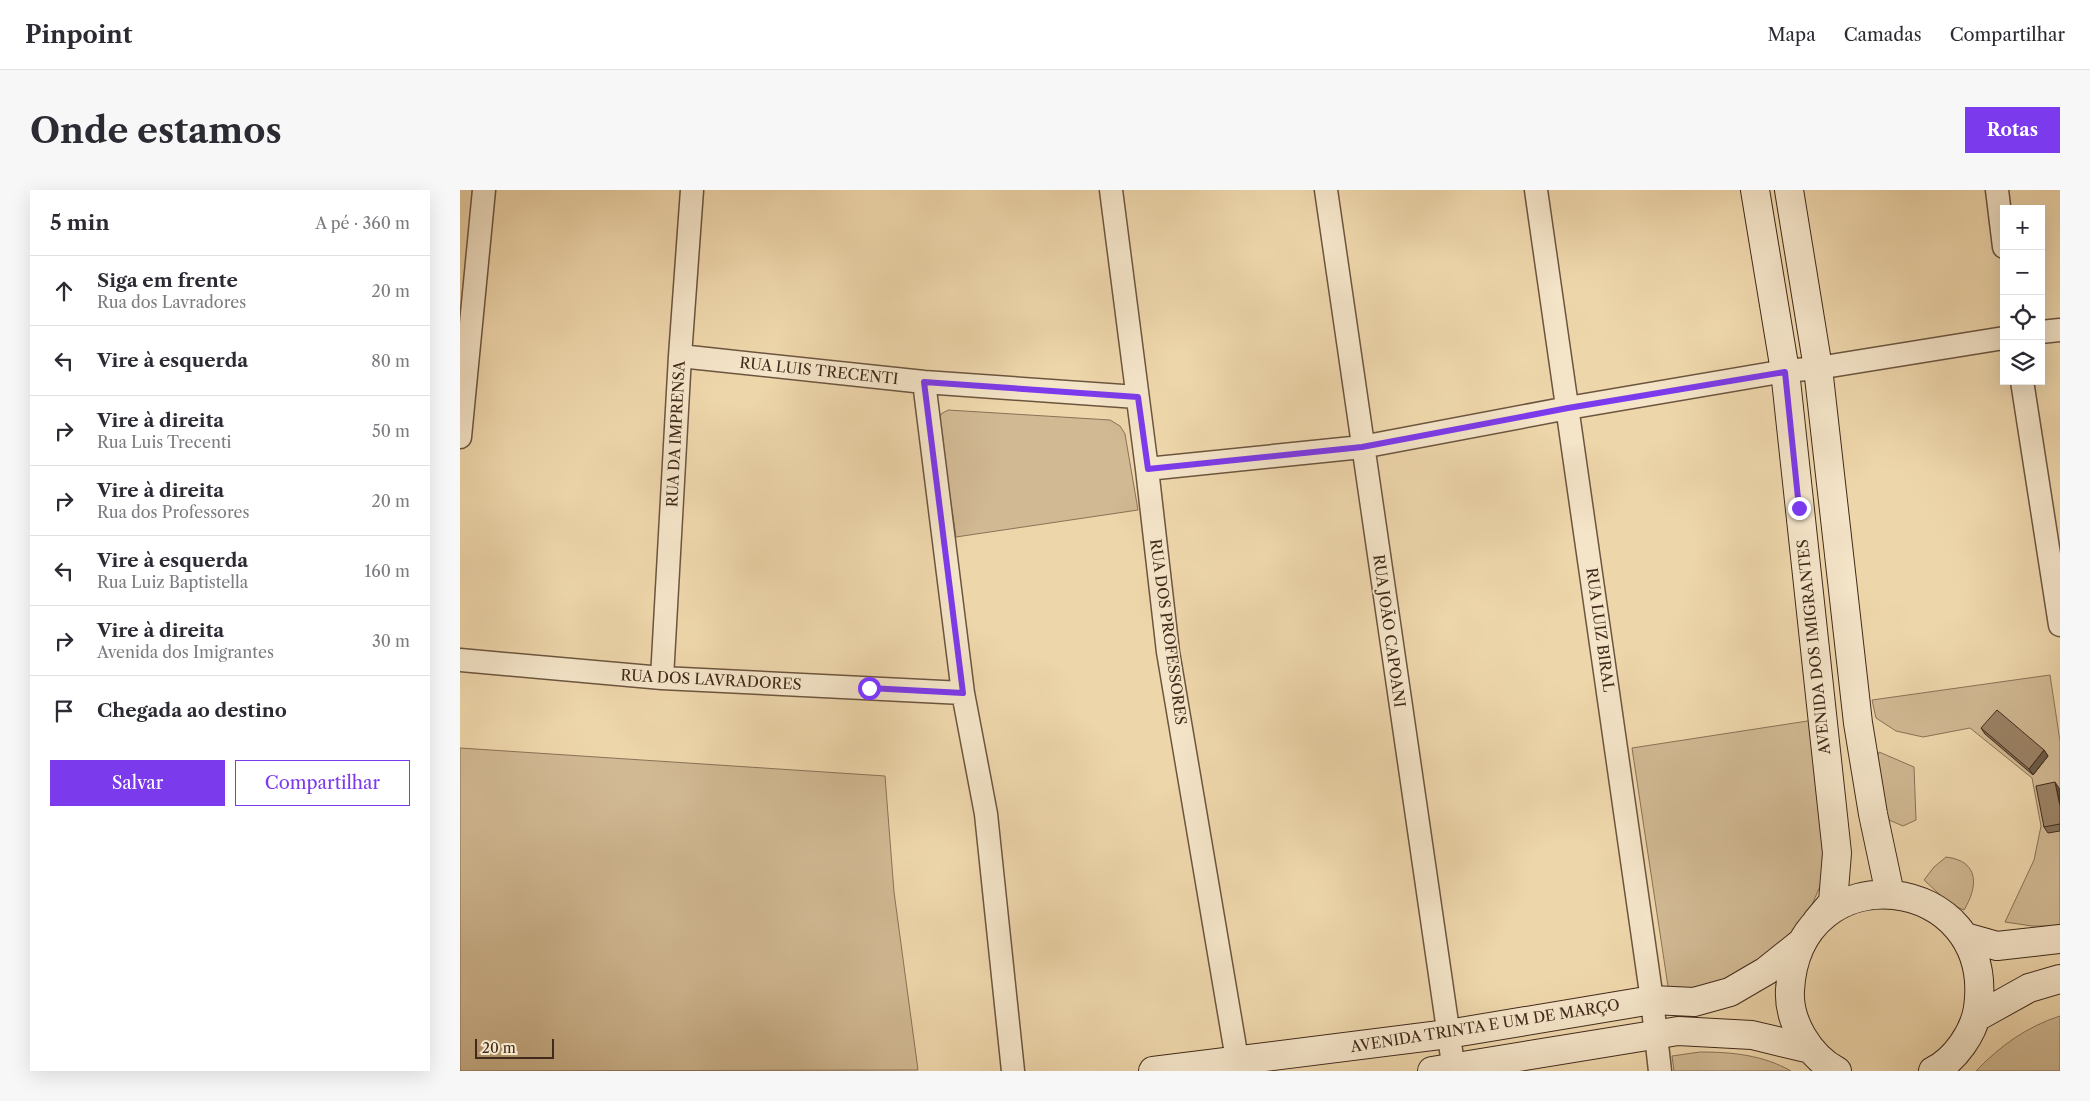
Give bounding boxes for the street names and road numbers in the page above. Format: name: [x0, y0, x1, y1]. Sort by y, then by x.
street label: RUA LUIS TRECENTI: [739, 353, 899, 388]
street label: RUA DA IMPRENSA: [662, 359, 689, 508]
street label: RUA DOS PROFESSORES: [1146, 538, 1191, 726]
street label: AVENIDA DOS IMIGRANTES: [1793, 538, 1834, 757]
street label: RUA JOÃO CAPOANI: [1369, 553, 1410, 709]
street label: RUA LUIZ BIRAL: [1582, 567, 1619, 694]
street label: RUA DOS LAVRADORES: [620, 665, 802, 694]
street label: AVENIDA TRINTA E UM DE MARÇO: [1348, 995, 1621, 1056]

